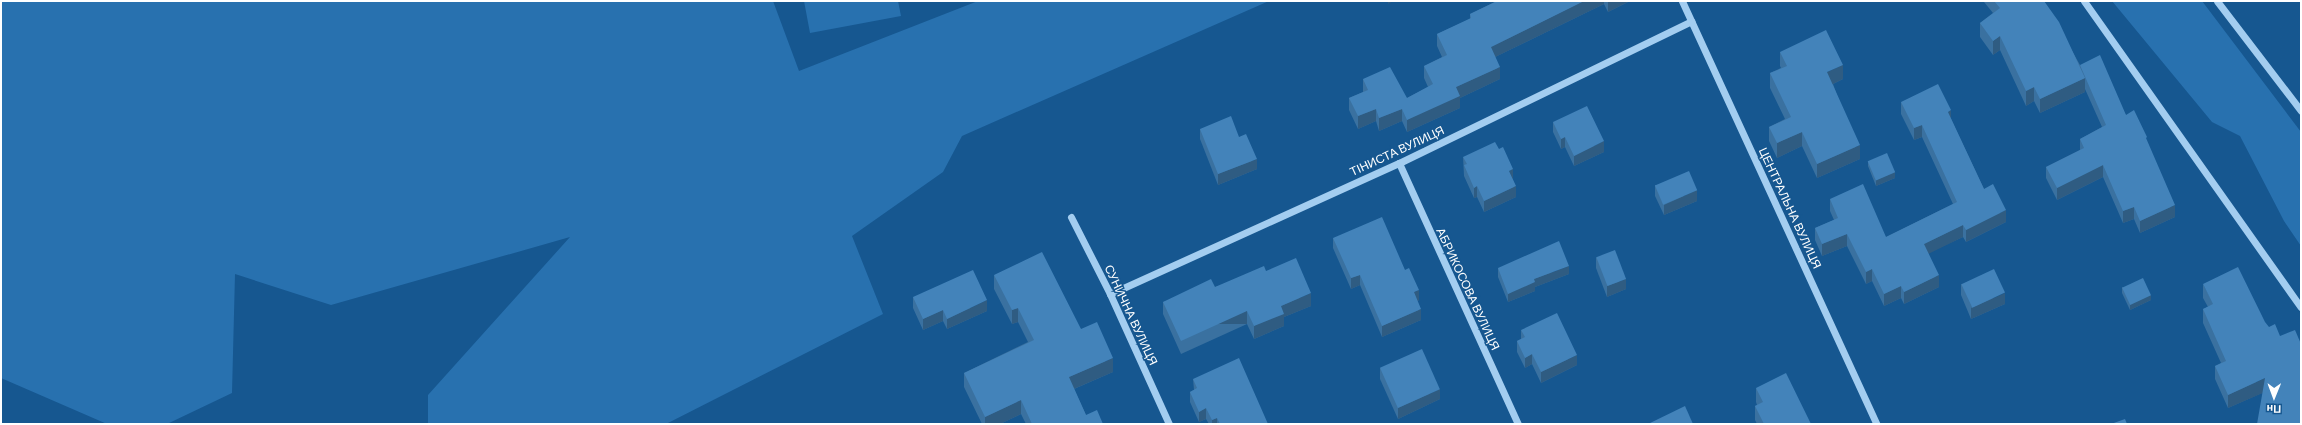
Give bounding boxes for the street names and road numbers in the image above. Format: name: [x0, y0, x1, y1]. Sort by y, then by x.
street label: ТІНИСТА ВУЛИЦЯ: [1348, 123, 1446, 179]
street label: ЦЕНТРАЛЬНА ВУЛИЦЯ: [1756, 145, 1824, 271]
street label: АБРИКОСОВА ВУЛИЦЯ: [1433, 226, 1503, 352]
street label: СУНИЧНА ВУЛИЦЯ: [1101, 263, 1161, 367]

